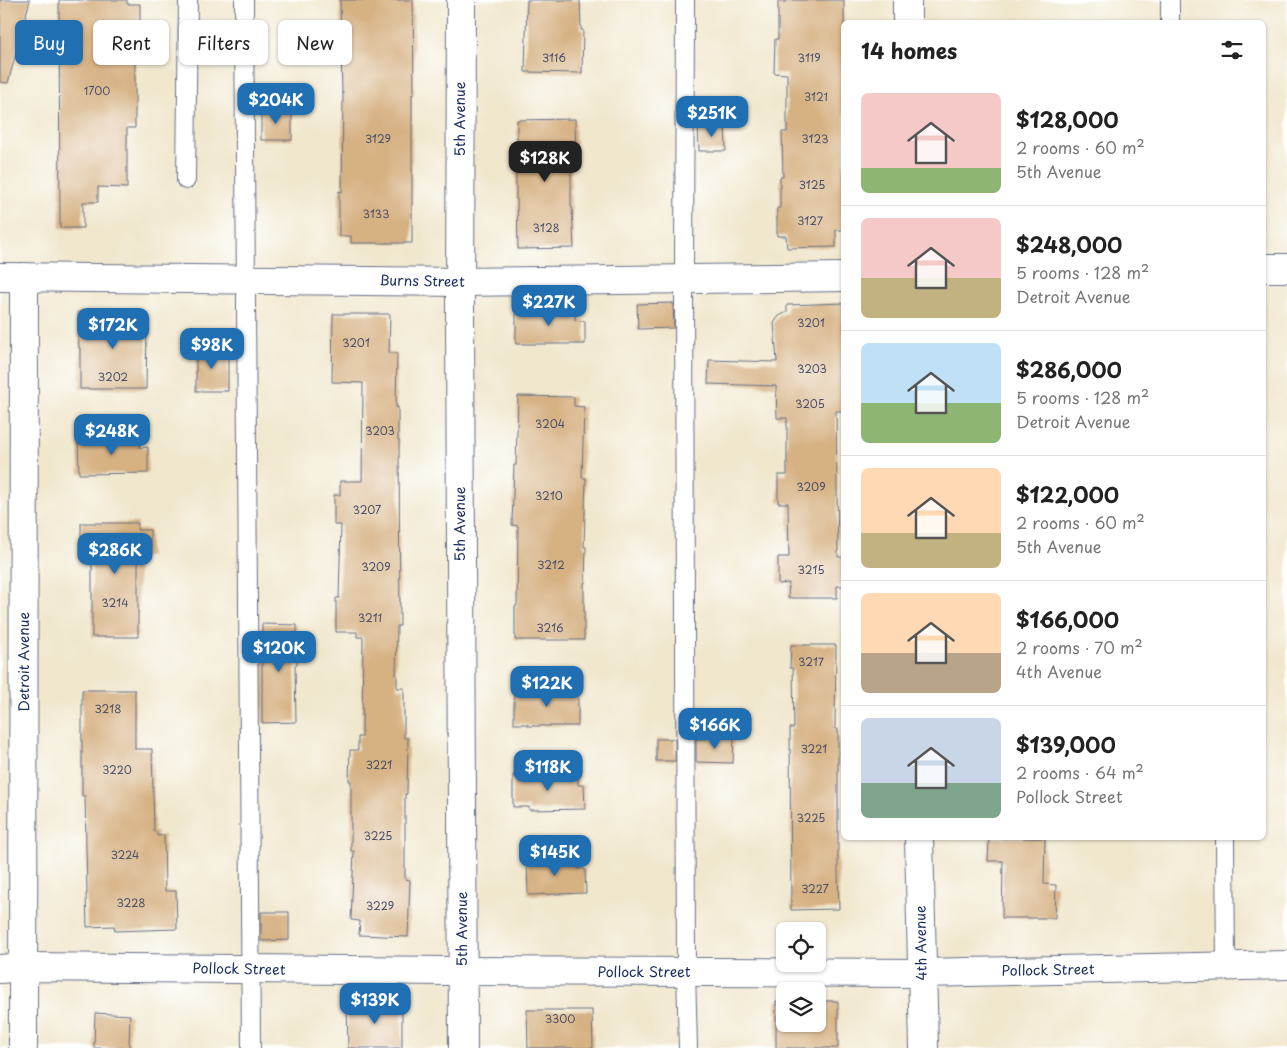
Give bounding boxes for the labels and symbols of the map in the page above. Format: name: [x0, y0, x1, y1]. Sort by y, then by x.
house number: 3116: [542, 49, 566, 66]
house number: 3119: [797, 49, 821, 66]
street label: 5th Avenue: [449, 81, 470, 156]
house number: 1700: [84, 82, 110, 99]
pin: $204K: [241, 82, 311, 125]
house number: 3121: [804, 88, 828, 105]
pin: $251K: [677, 96, 747, 138]
house number: 3129: [365, 130, 391, 147]
house number: 3123: [801, 130, 829, 147]
pin: $128K: [510, 140, 580, 183]
house number: 3125: [799, 176, 825, 193]
house number: 3133: [362, 205, 390, 222]
house number: 3127: [797, 212, 823, 229]
house number: 3128: [532, 219, 560, 236]
street label: Burns Street: [379, 269, 465, 292]
pin: $227K: [514, 284, 584, 327]
pin: $172K: [78, 308, 148, 350]
house number: 3201: [797, 314, 825, 331]
pin: $98K: [182, 328, 242, 370]
house number: 3201: [342, 334, 370, 351]
house number: 3203: [797, 360, 827, 377]
house number: 3202: [98, 368, 128, 385]
house number: 3205: [795, 395, 825, 412]
pin: $248K: [77, 414, 147, 456]
house number: 3204: [535, 415, 565, 432]
house number: 3203: [365, 422, 395, 439]
house number: 3209: [796, 478, 826, 495]
street label: 5th Avenue: [449, 486, 470, 561]
house number: 3210: [535, 487, 563, 504]
house number: 3207: [353, 501, 381, 518]
pin: $286K: [80, 532, 150, 575]
house number: 3212: [537, 556, 565, 573]
house number: 3209: [361, 558, 391, 575]
house number: 3215: [798, 561, 824, 578]
house number: 3214: [101, 594, 129, 611]
house number: 3211: [358, 609, 382, 626]
street label: Detroit Avenue: [13, 612, 34, 712]
house number: 3216: [537, 619, 563, 636]
pin: $120K: [244, 630, 314, 673]
house number: 3217: [798, 653, 824, 670]
pin: $122K: [512, 666, 582, 708]
house number: 3218: [95, 700, 121, 717]
pin: $166K: [680, 708, 750, 750]
house number: 3221: [801, 740, 827, 757]
pin: $118K: [513, 750, 583, 792]
house number: 3221: [366, 756, 392, 773]
house number: 3220: [102, 761, 132, 778]
house number: 3225: [797, 809, 825, 826]
house number: 3225: [364, 827, 392, 844]
pin: $145K: [520, 834, 590, 877]
house number: 3224: [111, 846, 139, 863]
house number: 3227: [801, 880, 829, 897]
street label: 5th Avenue: [451, 891, 472, 966]
house number: 3228: [116, 894, 146, 911]
house number: 3229: [366, 897, 394, 914]
street label: 4th Avenue: [909, 905, 932, 981]
street label: Pollock Street: [192, 957, 286, 980]
street label: Pollock Street: [1001, 958, 1095, 981]
street label: Pollock Street: [597, 961, 691, 982]
pin: $139K: [340, 982, 410, 1025]
house number: 3300: [545, 1010, 575, 1027]

